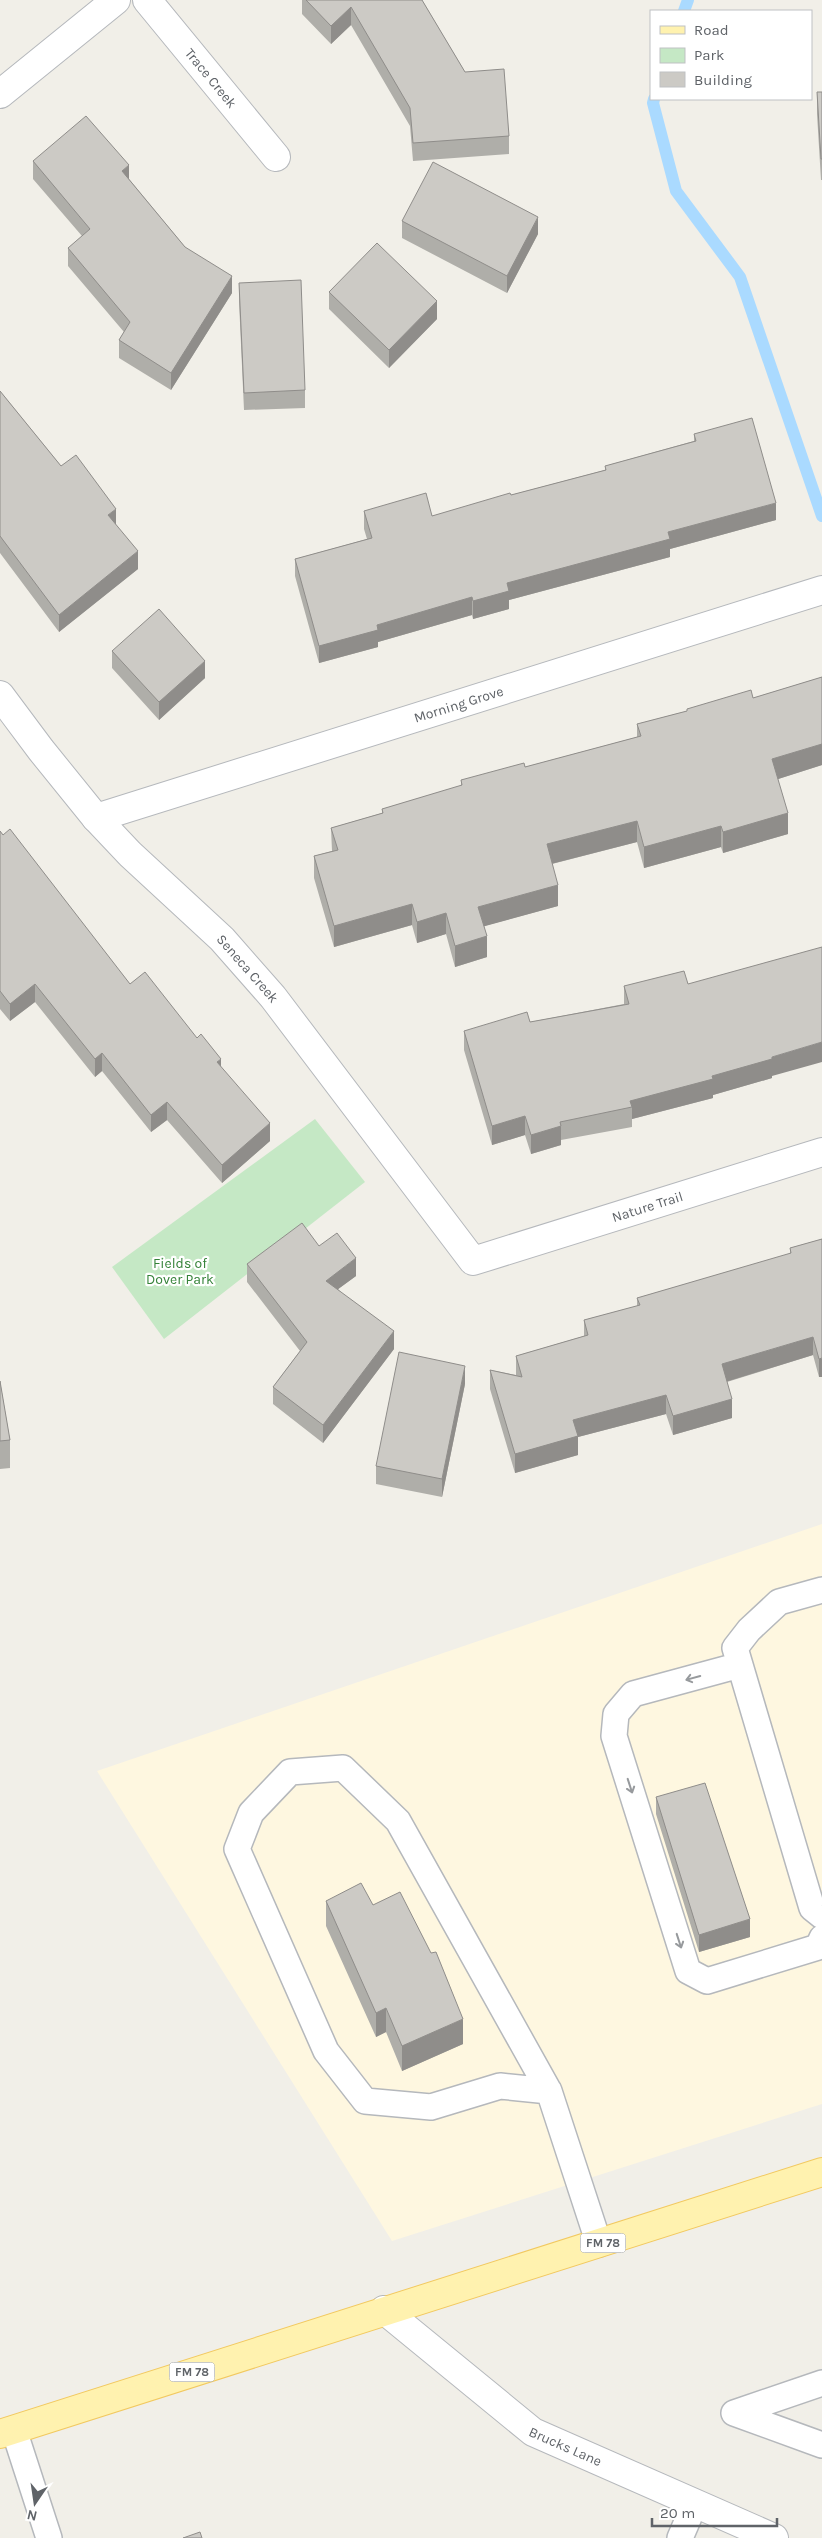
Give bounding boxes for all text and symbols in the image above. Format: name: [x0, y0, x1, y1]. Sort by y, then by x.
legend: [650, 10, 812, 100]
text: Road: [694, 21, 729, 39]
street label: Trace Creek: [182, 45, 241, 112]
text: Park: [694, 46, 724, 64]
text: Building: [694, 71, 752, 89]
street label: Morning Grove: [412, 682, 505, 726]
street label: Seneca Creek: [213, 931, 283, 1006]
street label: Nature Trail: [610, 1187, 685, 1226]
park label: Fields of Dover Park: [146, 1255, 214, 1288]
one-way arrow: [685, 1674, 701, 1683]
one-way arrow: [625, 1778, 635, 1794]
one-way arrow: [674, 1933, 684, 1949]
road number: FM 78: [580, 2234, 626, 2252]
road number: FM 78: [170, 2362, 214, 2382]
street label: Brucks Lane: [526, 2423, 605, 2470]
north arrow: [10, 2478, 60, 2528]
scale bar: [652, 2496, 777, 2528]
text: 20 m: [660, 2504, 695, 2522]
text: N: [25, 2506, 39, 2525]

